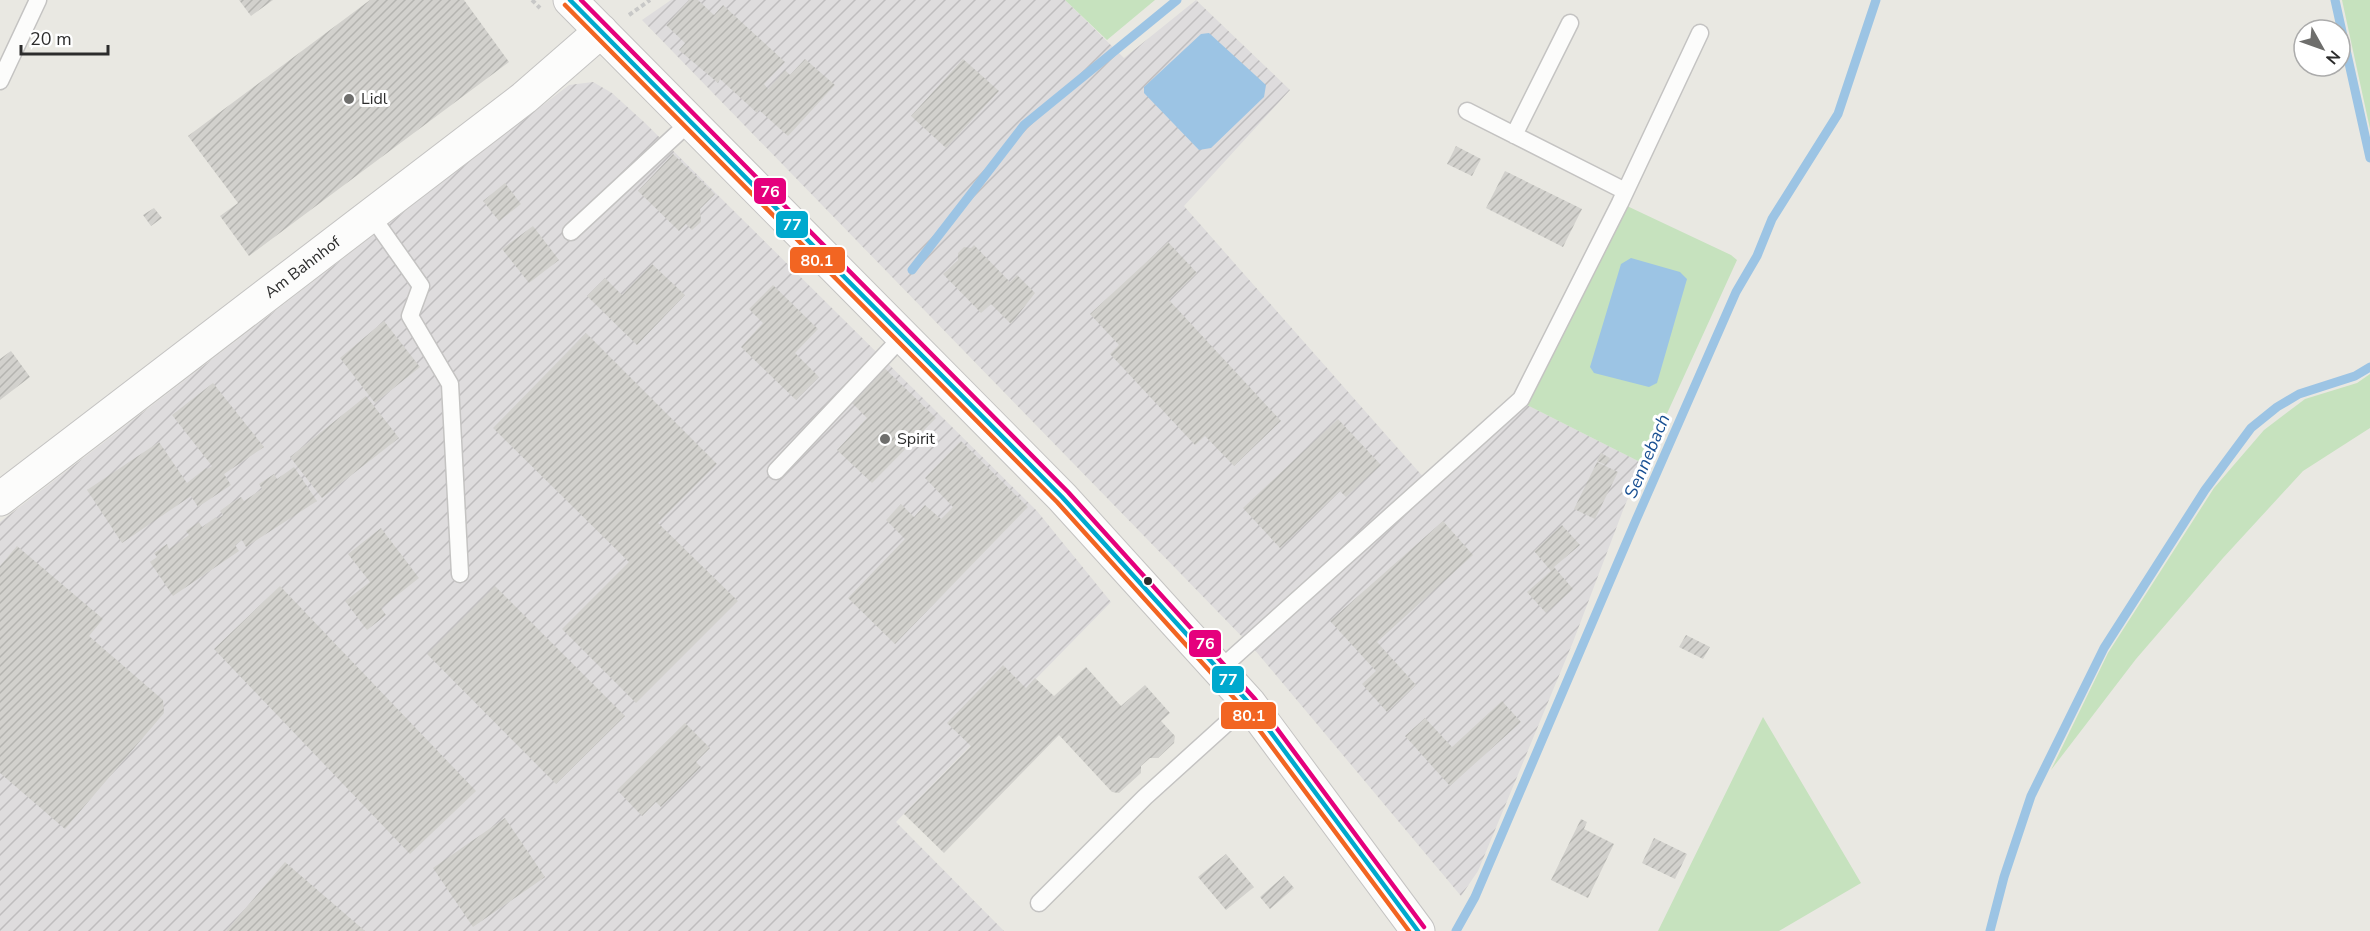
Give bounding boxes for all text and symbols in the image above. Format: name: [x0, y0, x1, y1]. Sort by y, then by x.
scale bar: [21, 18, 108, 56]
north arrow: [2292, 18, 2352, 78]
text: 20 m: [30, 27, 72, 51]
text: N: [2320, 45, 2345, 69]
place label: Lidl: [361, 88, 388, 110]
marker: Lidl: [342, 92, 356, 106]
line badge: 76: [753, 177, 787, 205]
text: 76: [760, 181, 780, 203]
line badge: 77: [775, 210, 809, 239]
text: 77: [782, 214, 802, 236]
street label: Am Bahnhof: [260, 231, 346, 304]
line badge: 80.1: [789, 246, 846, 274]
text: 80.1: [801, 250, 833, 272]
water label: Sennebach: [1619, 410, 1675, 502]
place label: Spirit: [897, 428, 935, 450]
marker: Spirit: [878, 432, 892, 446]
unlabelled marker: [1142, 575, 1154, 587]
line badge: 76: [1188, 629, 1222, 658]
text: 76: [1195, 633, 1215, 655]
line badge: 77: [1211, 665, 1245, 694]
text: 77: [1218, 669, 1238, 691]
line badge: 80.1: [1220, 701, 1277, 730]
text: 80.1: [1233, 705, 1265, 727]

